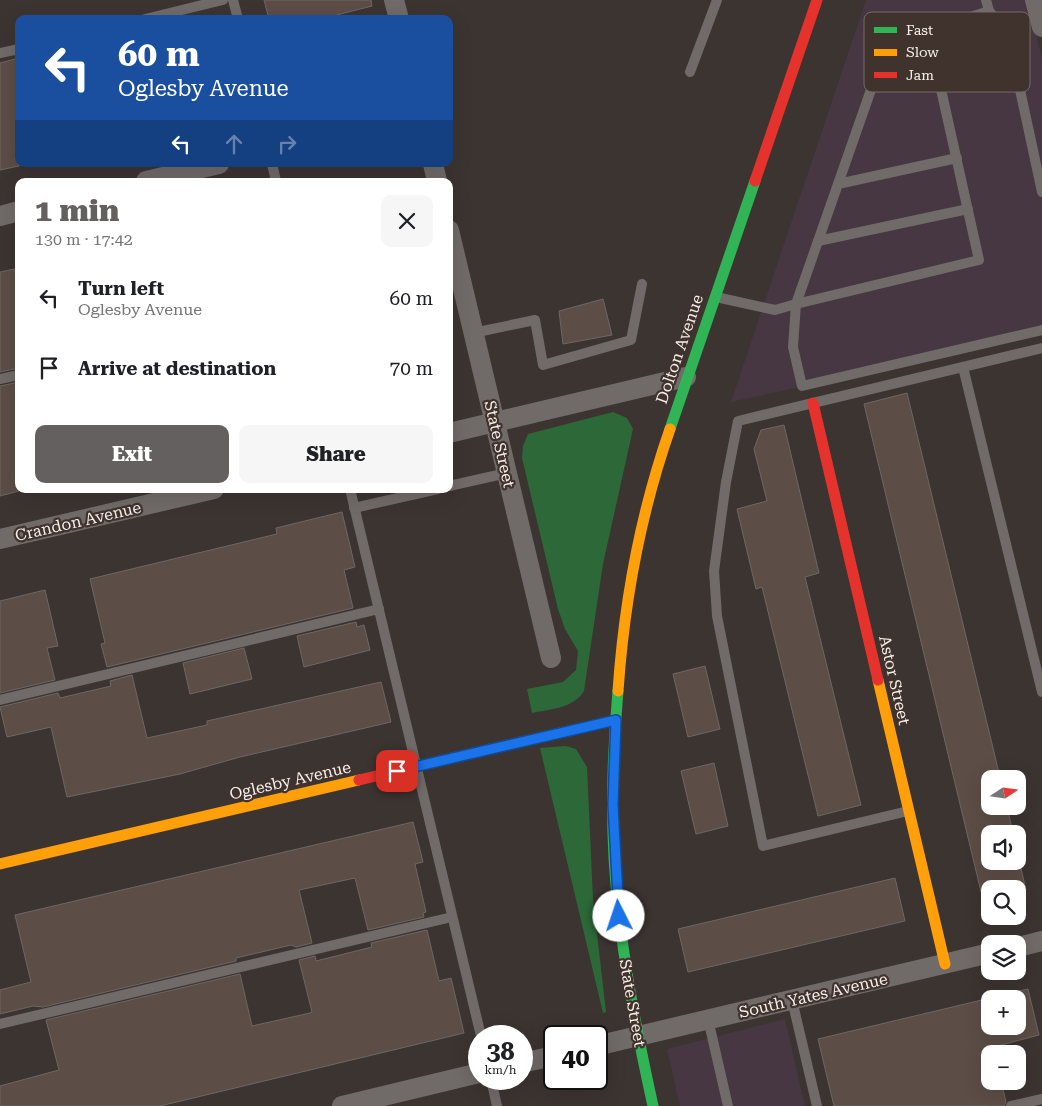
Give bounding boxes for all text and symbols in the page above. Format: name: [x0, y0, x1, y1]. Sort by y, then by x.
legend: [864, 12, 1030, 92]
text: Fast: [906, 22, 933, 38]
text: 60 m: [118, 34, 200, 75]
icon: left: [35, 35, 100, 100]
text: Slow: [906, 44, 939, 60]
text: Jam: [906, 67, 934, 83]
text: Oglesby Avenue: [118, 76, 288, 101]
icon: left: [167, 130, 195, 158]
icon: ahead: [220, 130, 248, 158]
icon: right: [273, 130, 301, 158]
text: 1 min: [35, 193, 119, 228]
button: close: [381, 195, 433, 247]
text: 130 m · 17:42: [35, 230, 133, 249]
text: Turn left: [78, 277, 164, 300]
icon: left: [35, 284, 63, 312]
text: 60 m: [390, 287, 433, 310]
street label: Dolton Avenue: [652, 292, 707, 406]
text: Oglesby Avenue: [78, 300, 202, 319]
icon: arrive: [35, 354, 63, 382]
text: Arrive at destination: [78, 357, 276, 380]
text: 70 m: [390, 357, 433, 380]
street label: State Street: [480, 399, 519, 490]
button: Exit: [35, 425, 229, 483]
button: Share: [239, 425, 433, 483]
street label: Crandon Avenue: [13, 498, 143, 545]
street label: Astor Street: [875, 634, 914, 727]
pin: [376, 750, 418, 792]
street label: Oglesby Avenue: [228, 757, 353, 804]
icon: arrive: [383, 757, 411, 785]
north arrow: [981, 770, 1026, 815]
map controls: [981, 770, 1026, 1090]
button: sound: [981, 825, 1026, 870]
button: search: [981, 880, 1026, 925]
position arrow: [592, 889, 644, 941]
button: layers: [981, 935, 1026, 980]
street label: State Street: [615, 958, 650, 1048]
street label: South Yates Avenue: [737, 969, 890, 1022]
button: +: [981, 990, 1026, 1035]
speed limit sign: 40: [543, 1025, 608, 1090]
text: 38: [486, 1037, 515, 1066]
button: −: [981, 1045, 1026, 1090]
text: km/h: [484, 1063, 517, 1077]

